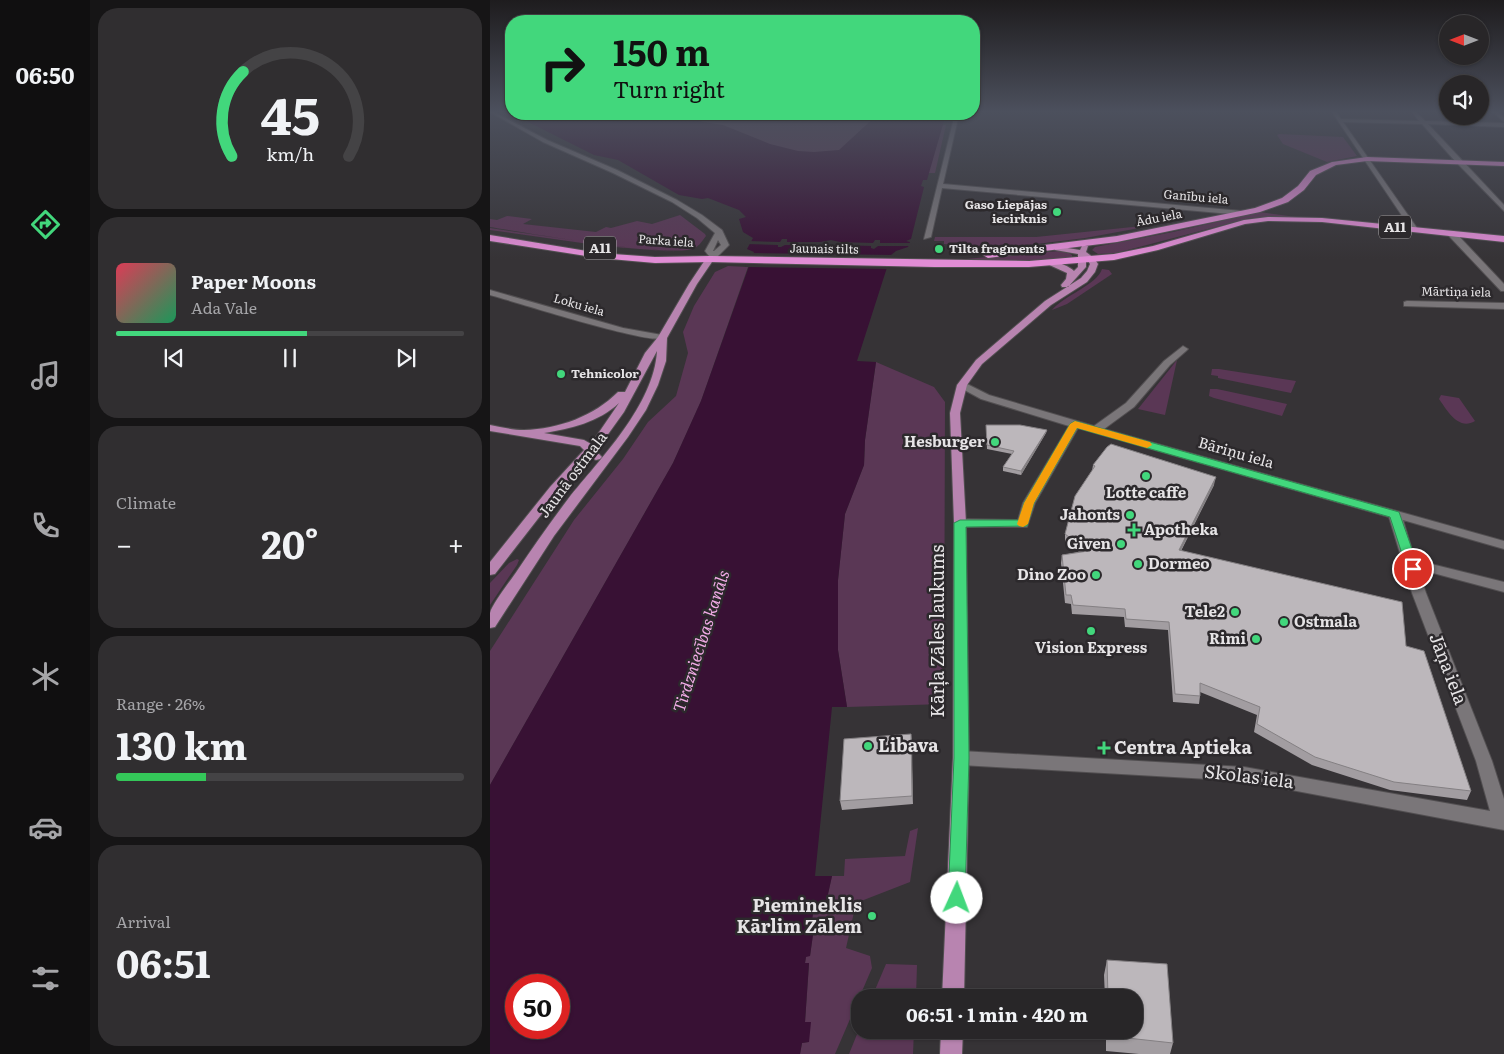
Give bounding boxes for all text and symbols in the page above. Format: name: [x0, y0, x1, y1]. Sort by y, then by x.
north arrow: [1439, 15, 1489, 65]
map controls: [1439, 15, 1489, 125]
text: 150 m: [613, 25, 710, 77]
icon: right: [530, 35, 595, 100]
text: 06:50: [15, 58, 75, 91]
text: Turn right: [613, 72, 725, 105]
text: 45: [260, 74, 320, 151]
button: sound: [1439, 75, 1489, 125]
text: km/h: [266, 140, 314, 167]
street label: Ganību iela: [1163, 184, 1230, 208]
place label: Gaso Liepājas iecirknis: [965, 195, 1047, 227]
street label: Ādu iela: [1134, 204, 1184, 230]
marker: Gaso Liepājas iecirknis: [1051, 206, 1063, 218]
icon: directions: [28, 207, 63, 242]
road number: A11: [1379, 216, 1411, 238]
street label: Parka iela: [638, 229, 695, 251]
road number: A11: [584, 237, 616, 260]
street label: Jaunais tilts: [789, 238, 859, 258]
place label: Tilta fragments: [949, 239, 1044, 257]
marker: Tilta fragments: [933, 243, 945, 255]
text: Paper Moons: [191, 267, 316, 295]
street label: Mārtiņa iela: [1421, 281, 1492, 301]
street label: Loku iela: [552, 288, 607, 320]
text: Ada Vale: [191, 295, 257, 319]
icon: previous: [160, 344, 188, 372]
icon: pause: [276, 344, 304, 372]
icon: next: [392, 344, 420, 372]
icon: music: [28, 358, 63, 393]
place label: Tehnicolor: [571, 364, 639, 382]
marker: Tehnicolor: [555, 368, 567, 380]
street label: Jaunā ostmala: [532, 425, 612, 522]
place label: Hesburger: [904, 429, 985, 452]
street label: Bāriņu iela: [1196, 430, 1278, 474]
marker: Hesburger: [989, 436, 1001, 448]
marker: Lotte caffe: [1140, 470, 1152, 482]
place label: Lotte caffe: [1106, 480, 1187, 503]
text: Climate: [116, 490, 176, 514]
place label: Jahonts: [1060, 502, 1120, 525]
icon: phone: [28, 508, 63, 543]
marker: Jahonts: [1124, 509, 1136, 521]
text: 20°: [261, 514, 319, 571]
place label: Apotheka: [1144, 517, 1218, 540]
text: −: [116, 522, 132, 564]
text: +: [448, 522, 464, 564]
marker: Apotheka: [1128, 524, 1140, 536]
place label: Given: [1067, 531, 1112, 554]
marker: Given: [1115, 538, 1127, 550]
street label: Kārļa Zāles laukums: [923, 545, 950, 717]
pin: [1392, 548, 1434, 590]
place label: Dormeo: [1148, 551, 1210, 574]
icon: arrive: [1399, 555, 1427, 583]
marker: Dormeo: [1132, 558, 1144, 570]
place label: Dino Zoo: [1017, 562, 1086, 585]
water label: Tirdzniecības kanāls: [666, 567, 734, 715]
marker: Dino Zoo: [1090, 569, 1102, 581]
place label: Tele2: [1184, 599, 1225, 622]
marker: Tele2: [1229, 606, 1241, 618]
place label: Ostmala: [1294, 609, 1357, 632]
marker: Ostmala: [1278, 616, 1290, 628]
marker: Vision Express: [1085, 625, 1097, 637]
place label: Rimi: [1209, 626, 1247, 649]
street label: Jāņa iela: [1423, 629, 1476, 709]
marker: Rimi: [1250, 633, 1262, 645]
place label: Vision Express: [1035, 635, 1148, 658]
icon: climate: [28, 659, 63, 694]
text: Range · 26%: [116, 691, 205, 715]
text: 130 km: [116, 715, 247, 772]
place label: Libava: [878, 731, 939, 758]
place label: Centra Aptieka: [1114, 733, 1252, 760]
marker: Libava: [862, 740, 874, 752]
marker: Centra Aptieka: [1098, 742, 1110, 754]
street label: Skolas iela: [1203, 757, 1296, 794]
icon: car: [28, 810, 63, 845]
position arrow: [930, 871, 982, 923]
place label: Piemineklis Kārlim Zālem: [736, 891, 862, 939]
text: Arrival: [116, 909, 171, 933]
marker: Piemineklis Kārlim Zālem: [866, 910, 878, 922]
text: 06:51: [116, 933, 211, 990]
icon: filters: [28, 961, 63, 996]
speed limit sign: 50: [505, 974, 570, 1039]
text: 06:51 · 1 min · 420 m: [906, 1000, 1088, 1028]

